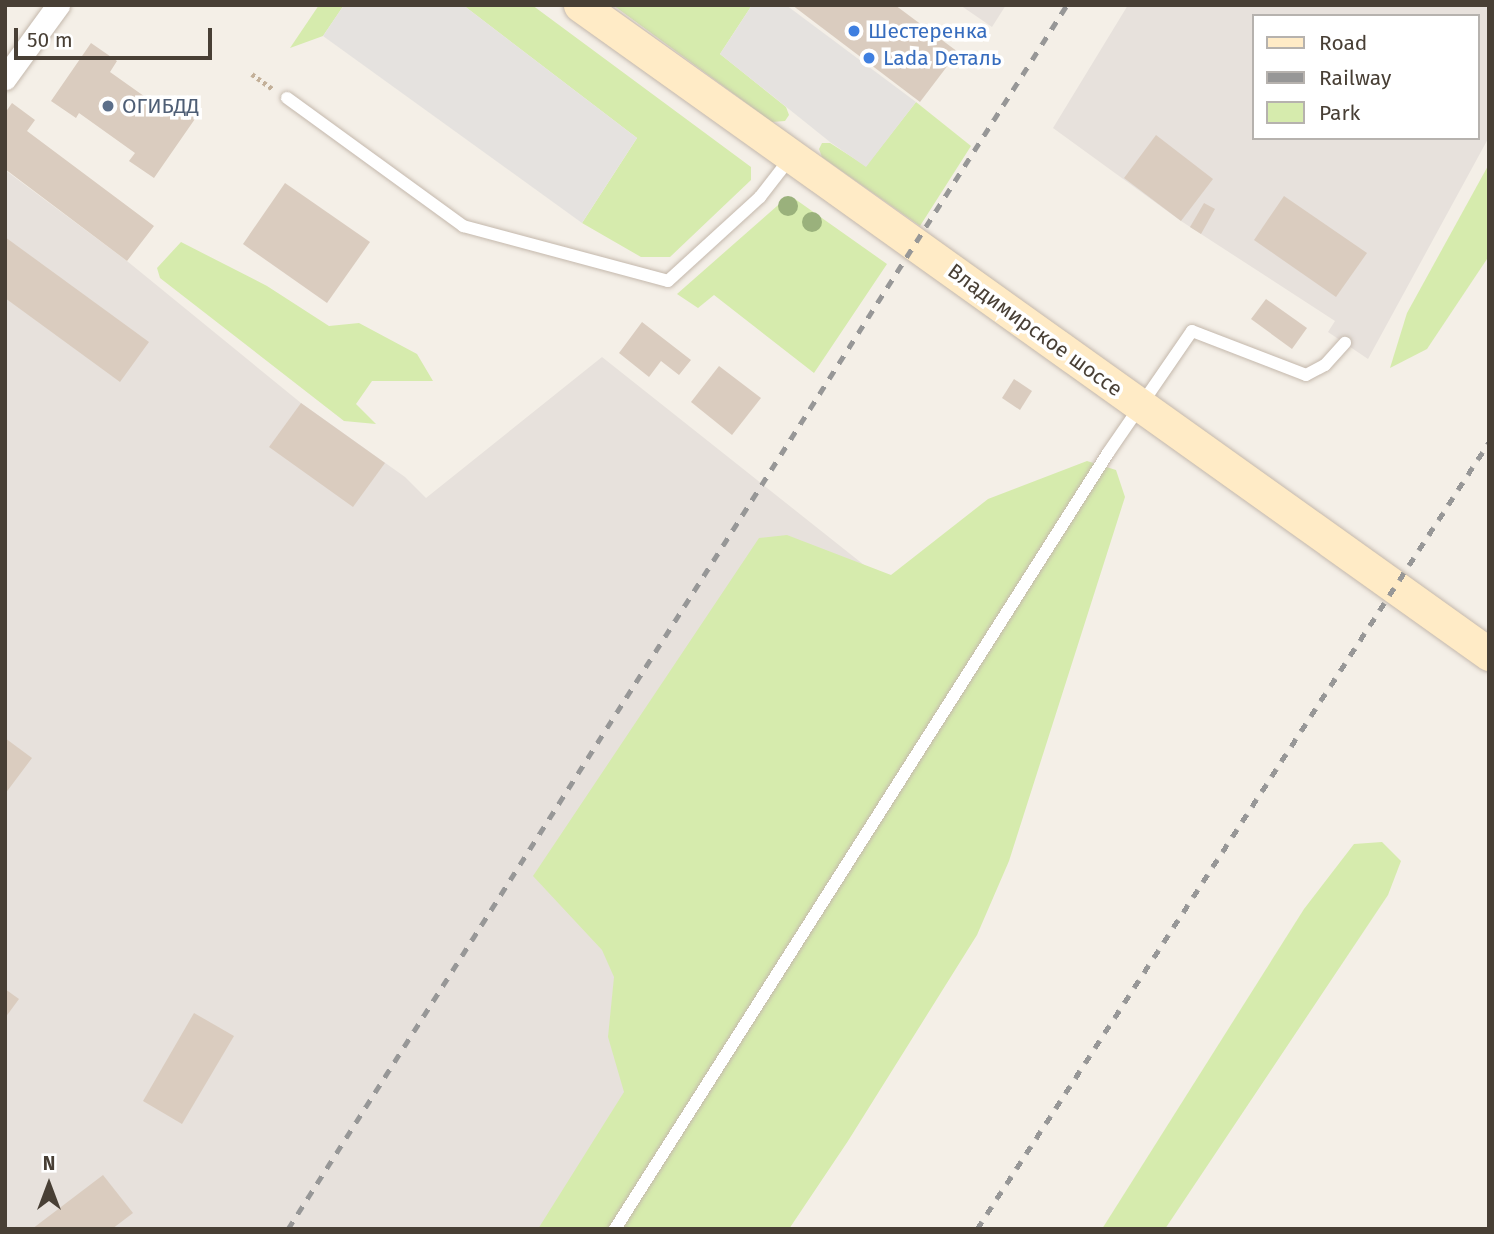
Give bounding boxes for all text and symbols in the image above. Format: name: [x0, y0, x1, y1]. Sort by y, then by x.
scale bar: [18, 14, 215, 58]
legend: [1252, 14, 1480, 140]
place label: Шестеренка: [868, 18, 988, 44]
marker: Шестеренка: [846, 23, 862, 39]
text: 50 m: [27, 27, 73, 53]
text: Road: [1319, 30, 1367, 56]
place label: Lada Dеталь: [883, 45, 1002, 71]
marker: Lada Dеталь: [861, 50, 877, 66]
text: Railway: [1319, 65, 1391, 91]
place label: ОГИБДД: [122, 93, 199, 119]
marker: ОГИБДД: [100, 98, 116, 114]
text: Park: [1319, 100, 1360, 126]
street label: Владимирское шоссе: [943, 258, 1127, 402]
north arrow: [14, 1150, 84, 1220]
text: N: [43, 1152, 55, 1175]

